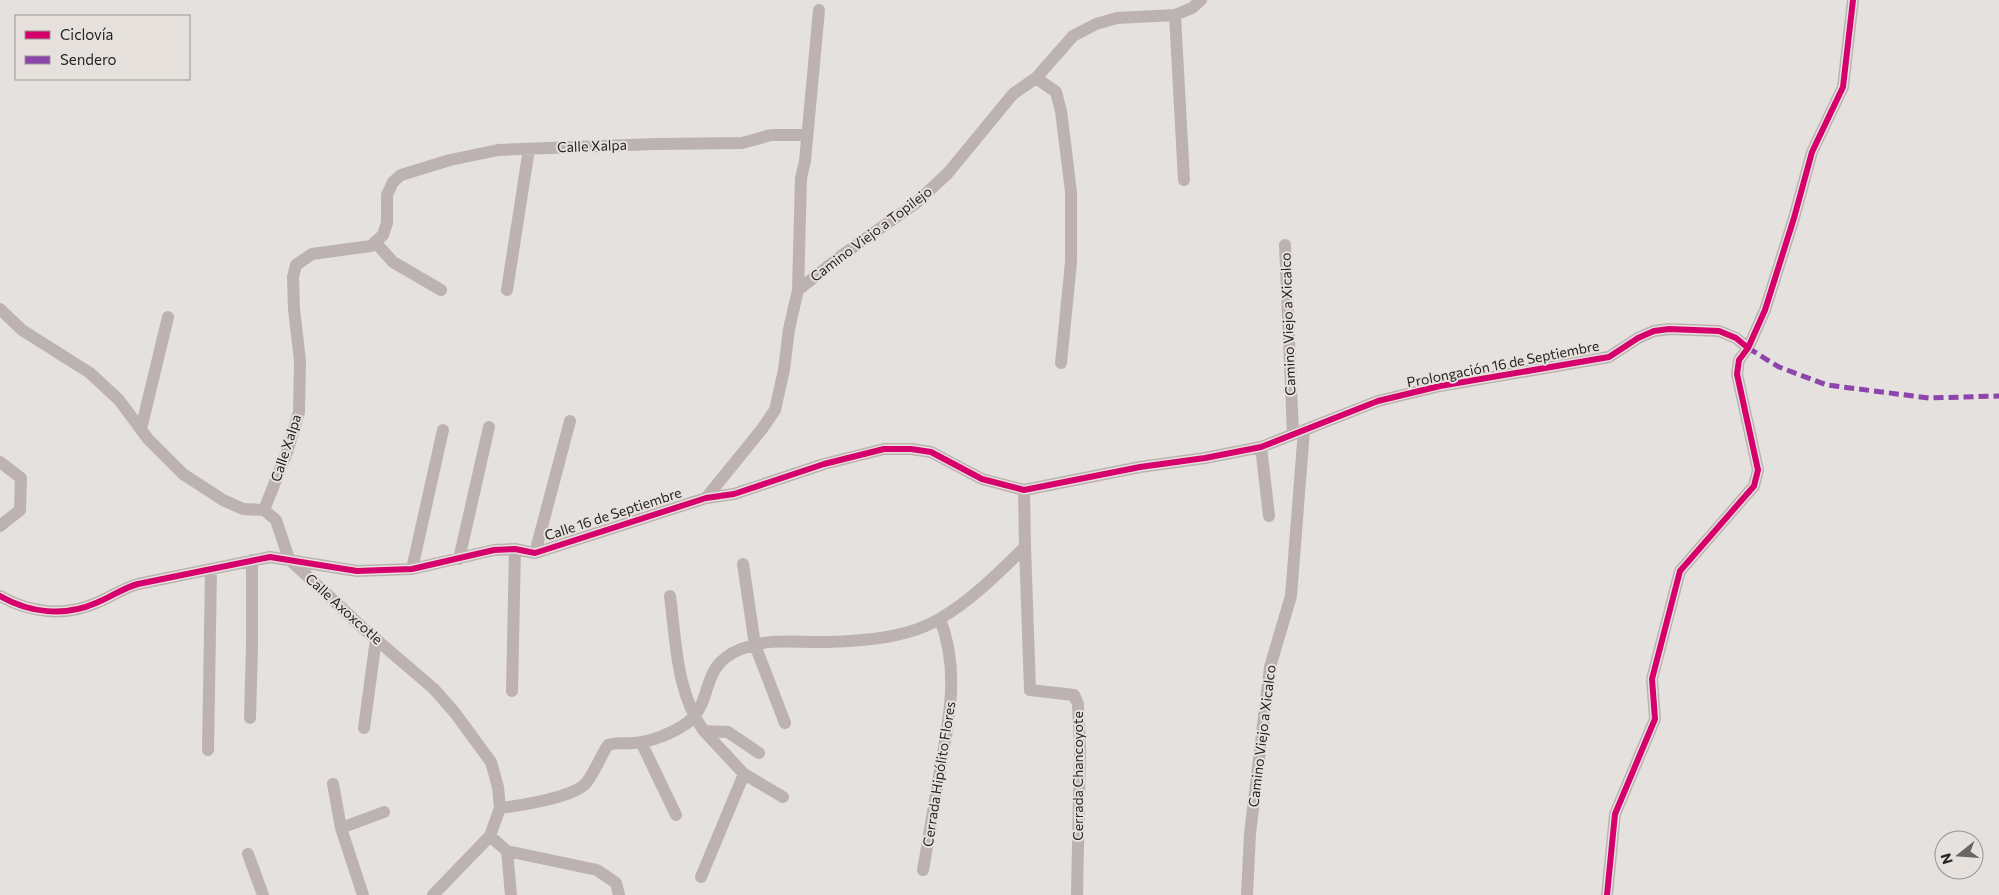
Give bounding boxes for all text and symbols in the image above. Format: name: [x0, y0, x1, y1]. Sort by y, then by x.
legend: [15, 15, 190, 80]
text: Ciclovía: [60, 25, 113, 43]
text: Sendero: [60, 50, 117, 68]
street label: Calle Xalpa: [557, 136, 627, 155]
street label: Camino Viejo a Topilejo: [806, 182, 935, 285]
street label: Camino Viejo a Xicalco: [1277, 252, 1298, 396]
street label: Prolongación 16 de Septiembre: [1405, 336, 1601, 391]
street label: Calle Xalpa: [267, 412, 304, 484]
street label: Calle 16 de Septiembre: [542, 483, 684, 544]
street label: Calle Axoxcotle: [302, 570, 386, 648]
street label: Camino Viejo a Xicalco: [1244, 664, 1279, 808]
street label: Cerrada Hipólito Flores: [919, 700, 958, 848]
street label: Cerrada Chancoyote: [1069, 711, 1086, 841]
north arrow: [1934, 830, 1984, 880]
text: N: [1936, 851, 1956, 866]

